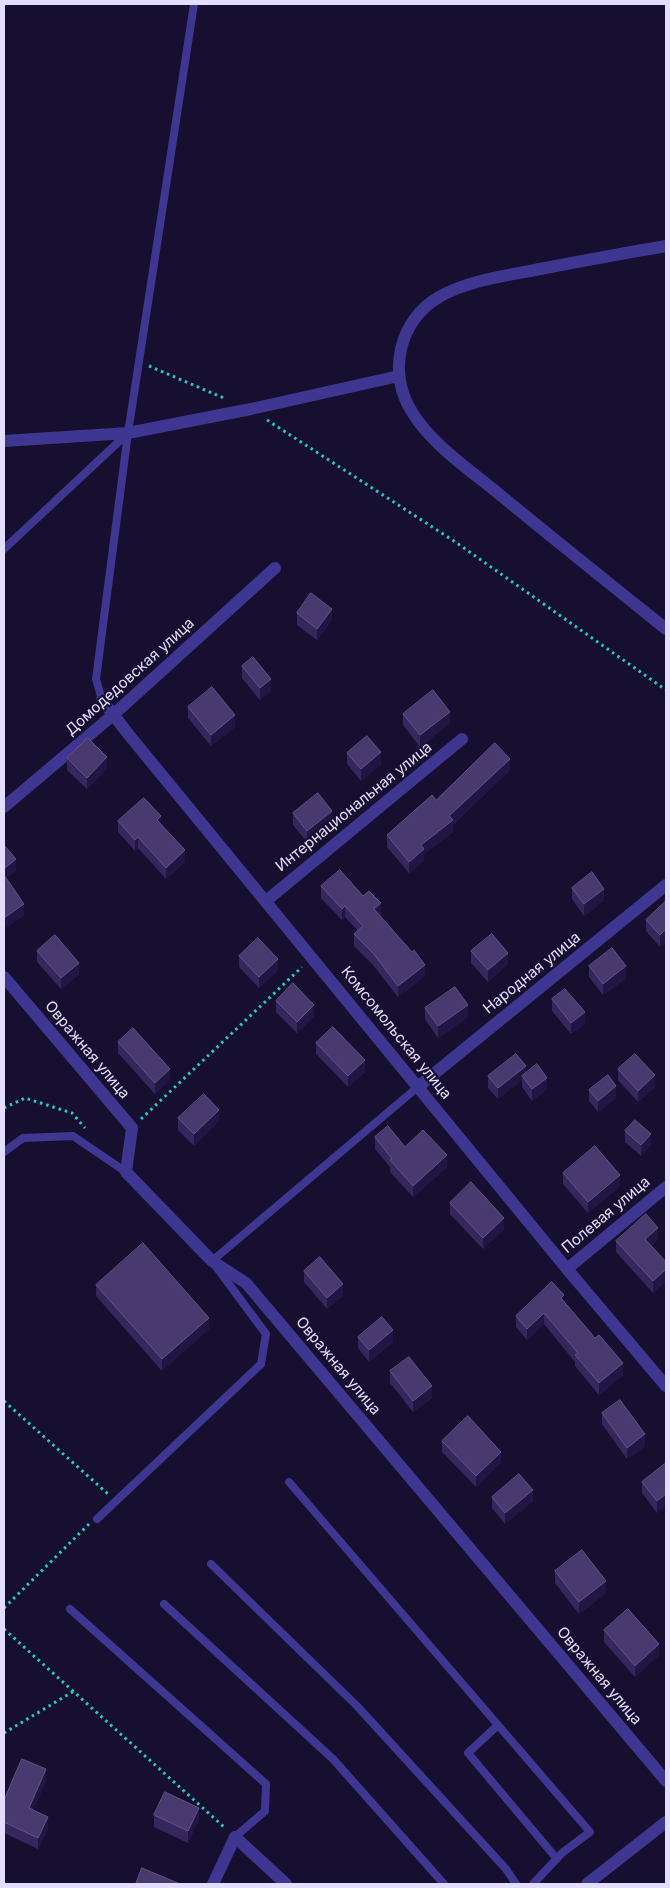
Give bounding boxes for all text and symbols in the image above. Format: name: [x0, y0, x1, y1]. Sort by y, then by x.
street label: Домодедовская улица: [62, 614, 198, 740]
street label: Интернациональная улица: [272, 738, 436, 876]
street label: Народная улица: [480, 928, 584, 1018]
street label: Комсомольская улица: [337, 963, 455, 1103]
street label: Овражная улица: [41, 997, 133, 1103]
street label: Полевая улица: [558, 1173, 654, 1257]
street label: Овражная улица: [292, 1313, 384, 1419]
street label: Овражная улица: [553, 1623, 645, 1729]

